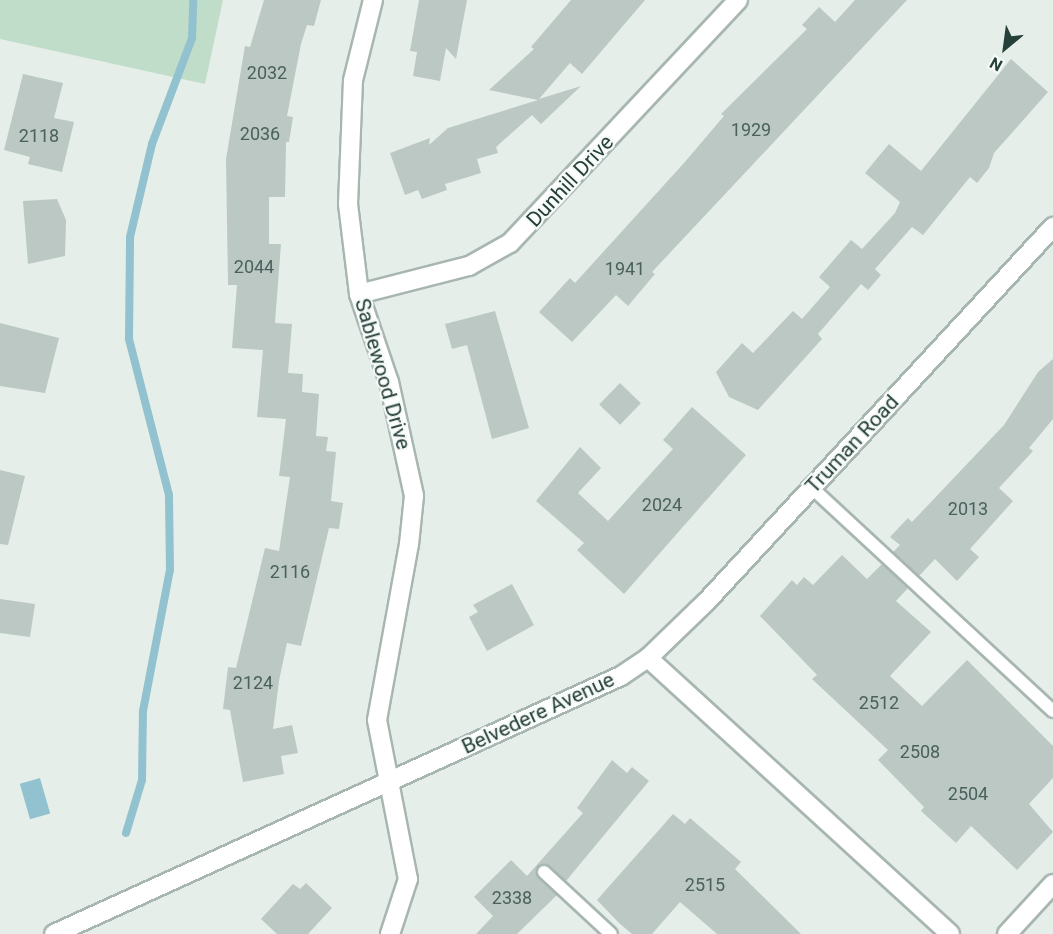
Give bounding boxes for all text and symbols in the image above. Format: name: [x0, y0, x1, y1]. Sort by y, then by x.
north arrow: [975, 18, 1035, 78]
text: N: [986, 53, 1006, 75]
house number: 2032: [247, 62, 287, 84]
house number: 1929: [731, 119, 771, 141]
house number: 2036: [240, 123, 280, 145]
house number: 2118: [19, 125, 59, 147]
street label: Dunhill Drive: [521, 130, 619, 232]
house number: 2044: [234, 256, 274, 278]
house number: 1941: [605, 258, 645, 280]
street label: Sablewood Drive: [349, 296, 417, 452]
street label: Truman Road: [800, 390, 904, 498]
house number: 2024: [642, 494, 682, 516]
house number: 2013: [948, 498, 988, 520]
house number: 2116: [270, 561, 310, 583]
street label: Belvedere Avenue: [458, 667, 618, 759]
house number: 2124: [233, 672, 273, 694]
house number: 2512: [859, 692, 899, 714]
house number: 2508: [900, 741, 940, 763]
house number: 2504: [948, 783, 988, 805]
house number: 2515: [685, 874, 725, 896]
house number: 2338: [492, 887, 532, 909]

